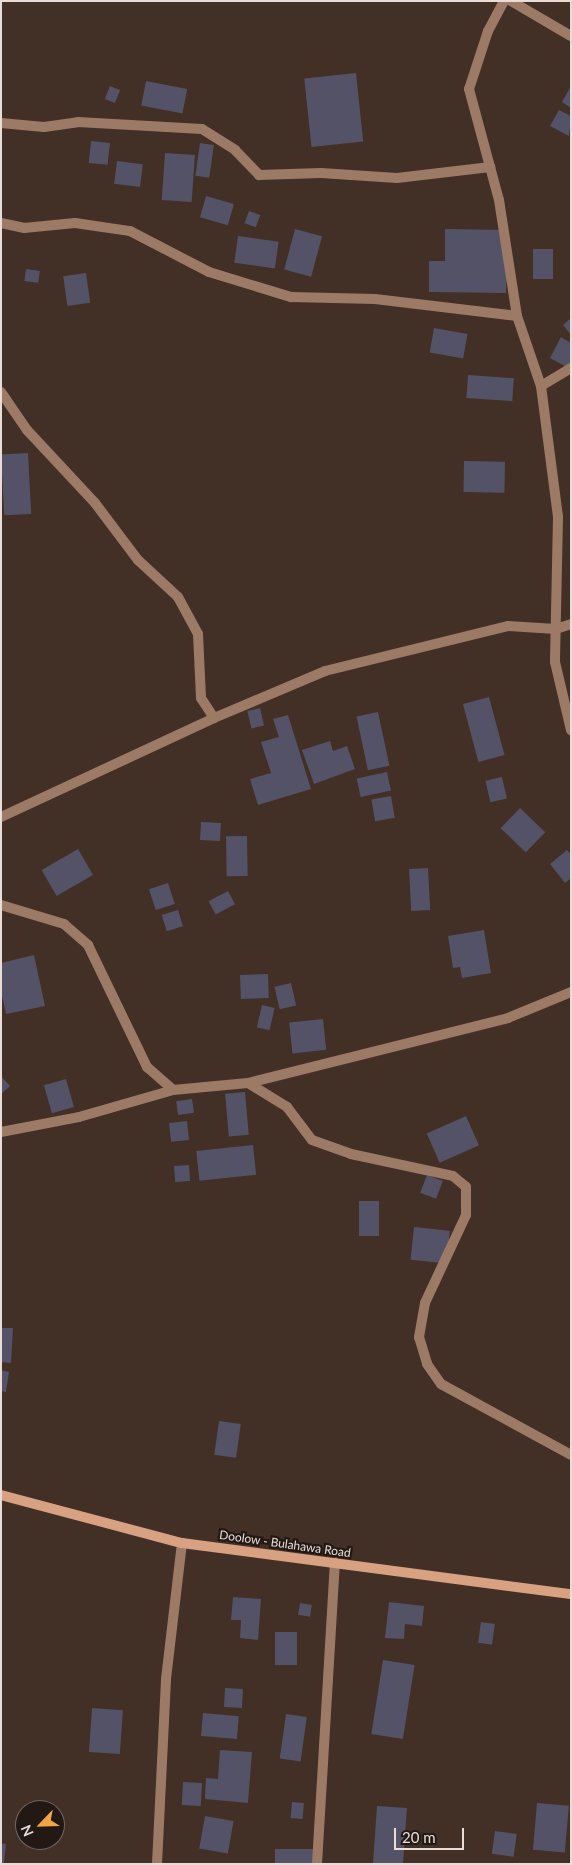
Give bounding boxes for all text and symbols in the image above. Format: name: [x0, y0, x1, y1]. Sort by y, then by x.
street label: Doolow - Bulahawa Road: [218, 1528, 352, 1560]
north arrow: [15, 1800, 65, 1850]
scale bar: [397, 1818, 467, 1850]
text: N: [17, 1823, 37, 1839]
text: 20 m: [402, 1828, 436, 1846]

